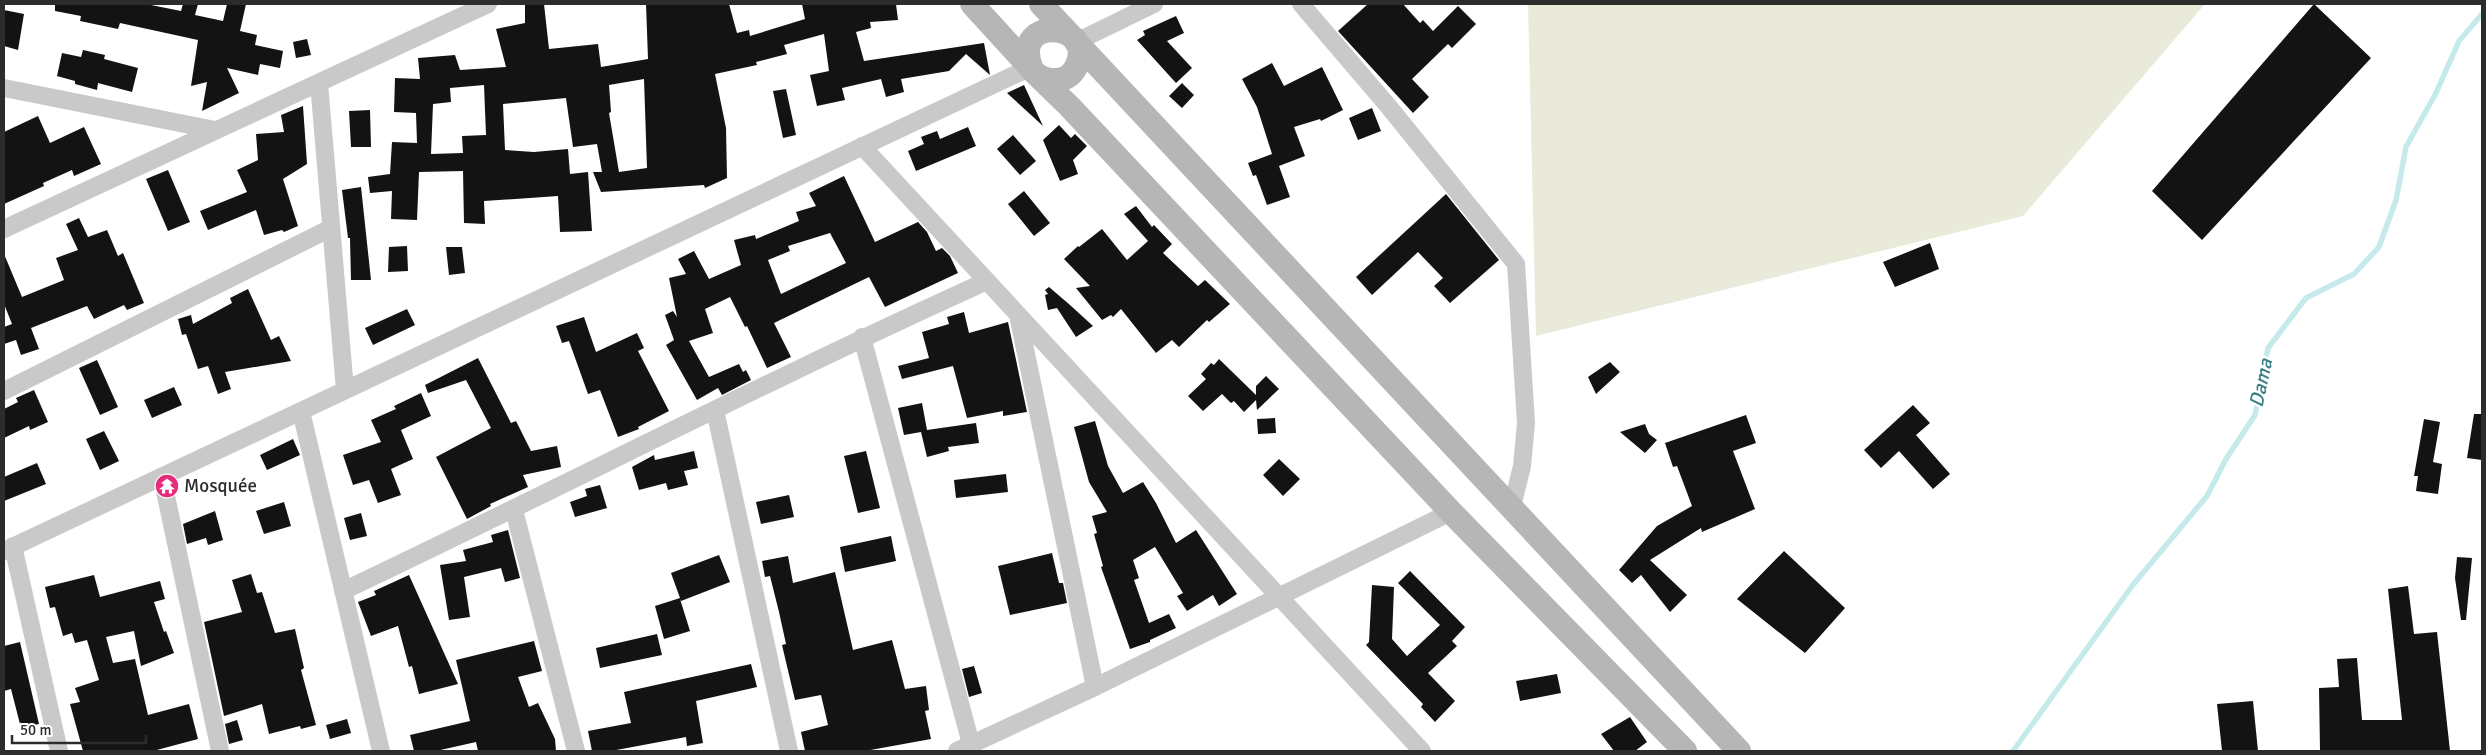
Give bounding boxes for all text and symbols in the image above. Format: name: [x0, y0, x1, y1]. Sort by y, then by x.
water label: Dama: [2244, 356, 2278, 410]
temple icon: Mosquée: [154, 473, 180, 499]
place label: Mosquée: [184, 474, 257, 498]
scale bar: [12, 712, 146, 744]
text: 50 m: [20, 721, 51, 739]

